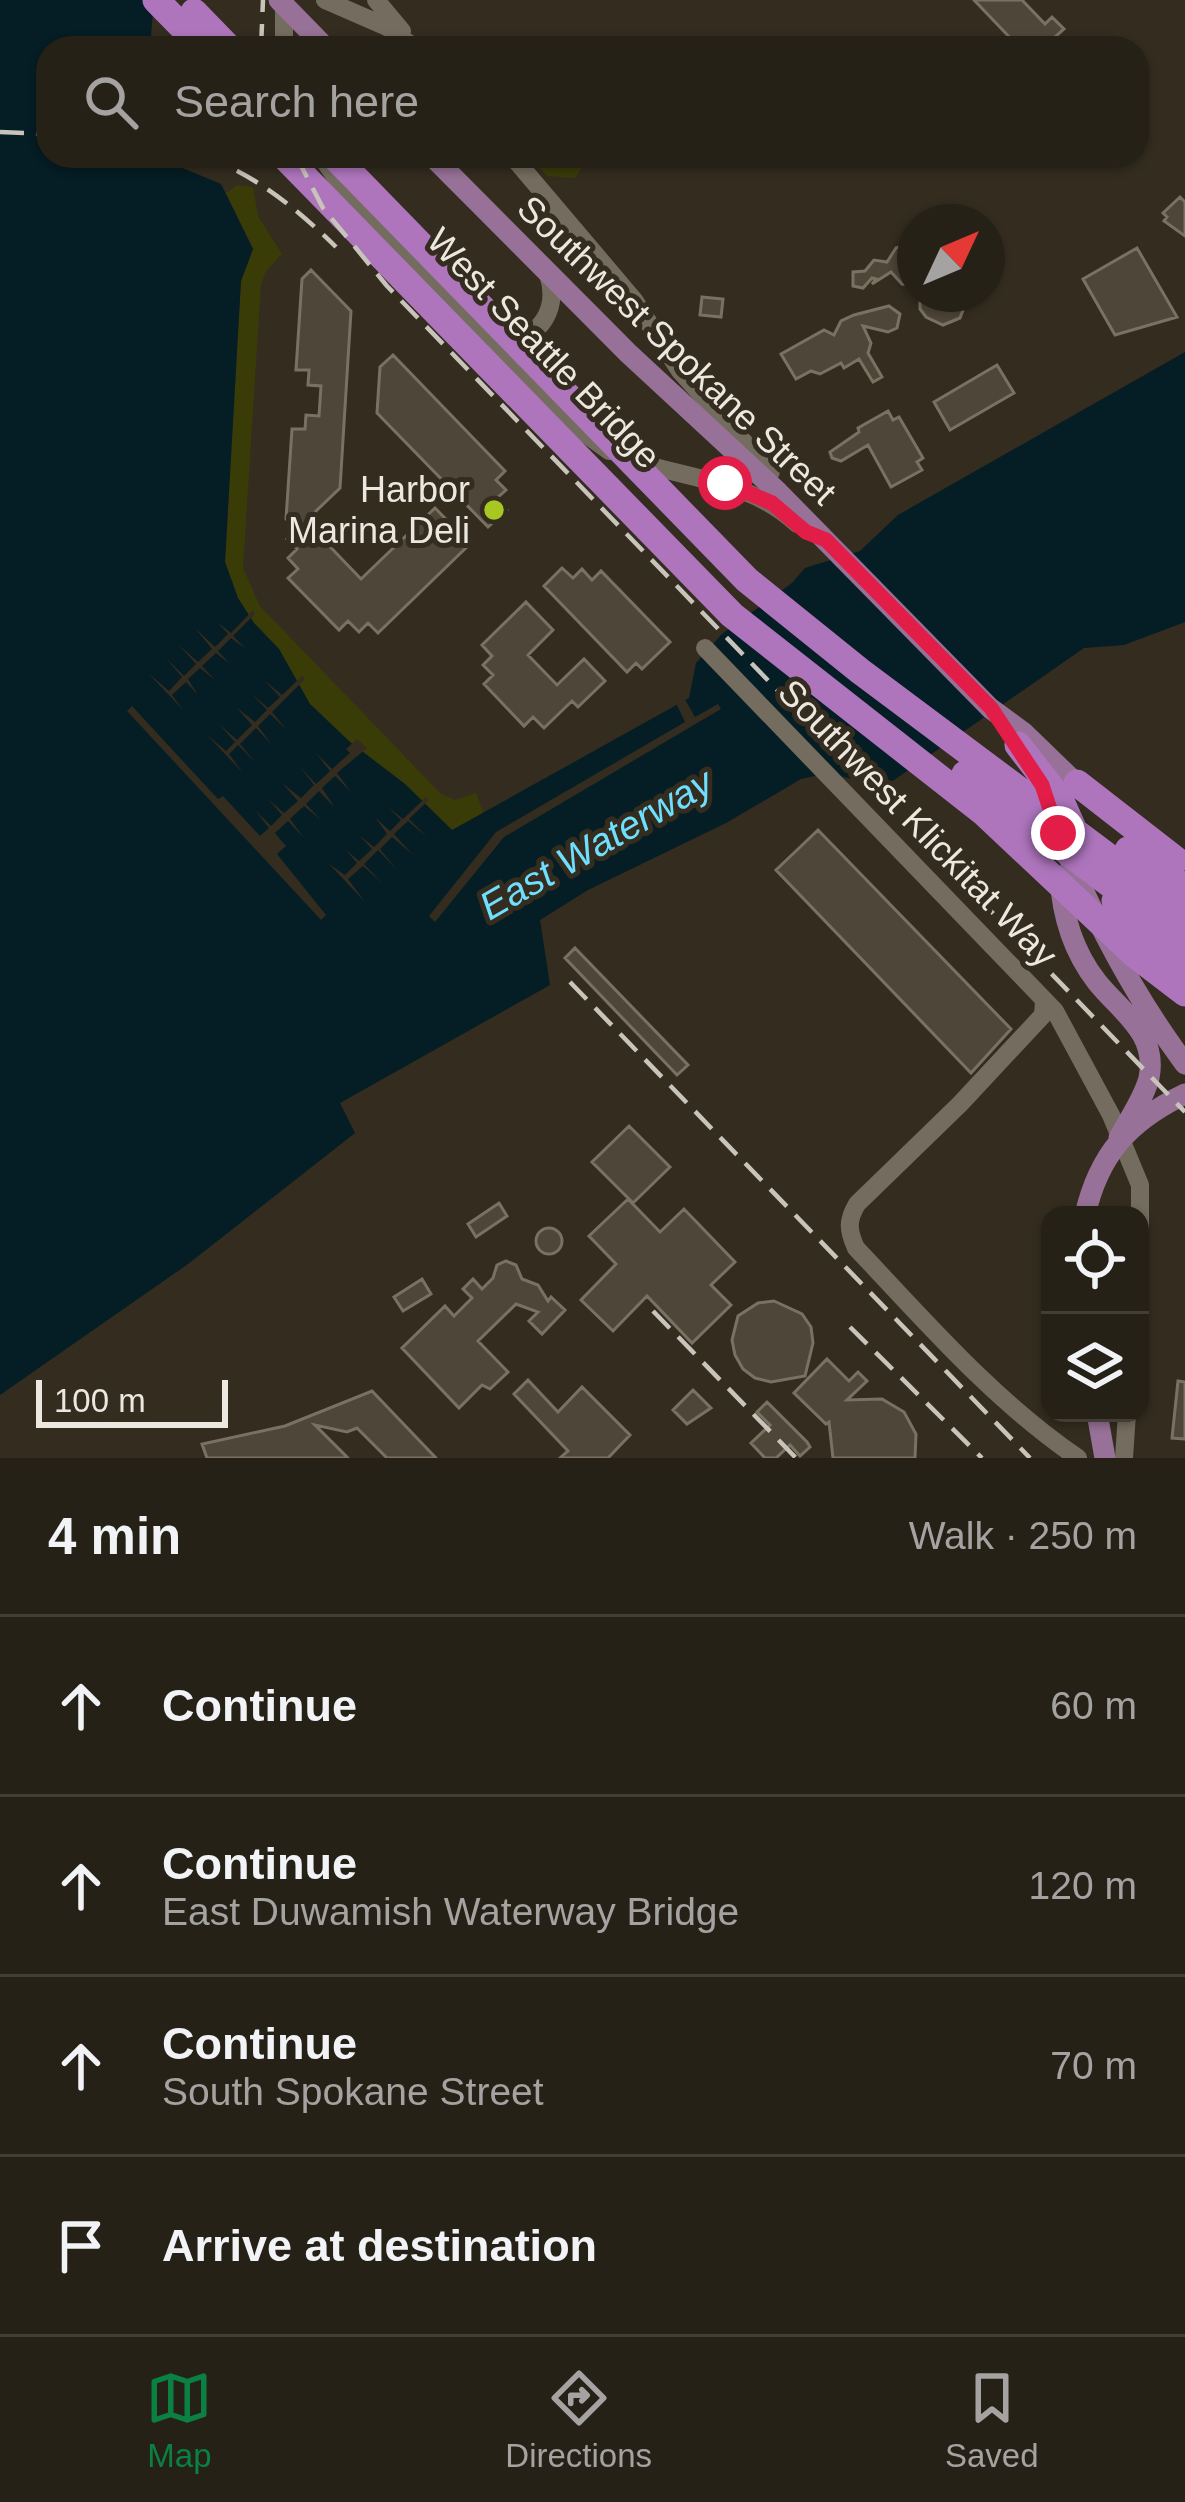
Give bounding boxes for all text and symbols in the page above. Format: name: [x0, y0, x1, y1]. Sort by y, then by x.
search box: [36, 36, 1149, 168]
icon: search: [78, 69, 144, 135]
text: Search here: [174, 76, 419, 127]
street label: Southwest Spokane Street: [509, 187, 845, 513]
north arrow: [897, 204, 1005, 312]
street label: West Seattle Bridge: [419, 220, 669, 476]
route start: [698, 456, 752, 510]
place label: Harbor Marina Deli: [288, 469, 470, 551]
marker: Harbor Marina Deli: [481, 497, 507, 523]
street label: Southwest Klickitat Way: [770, 671, 1066, 975]
water label: East Waterway: [472, 759, 722, 928]
route end: [1031, 806, 1085, 860]
map controls: [1041, 1206, 1149, 1422]
button: locate: [1041, 1206, 1149, 1314]
button: layers: [1041, 1314, 1149, 1422]
scale bar: [36, 1374, 228, 1427]
text: 100 m: [54, 1382, 146, 1419]
text: 4 min: [48, 1508, 181, 1565]
text: Walk · 250 m: [909, 1514, 1137, 1557]
icon: ahead: [48, 1673, 114, 1739]
text: Continue: [162, 1680, 357, 1731]
text: 60 m: [1050, 1684, 1137, 1727]
text: Continue: [162, 1838, 357, 1889]
icon: ahead: [48, 1853, 114, 1919]
text: 120 m: [1029, 1864, 1137, 1907]
text: East Duwamish Waterway Bridge: [162, 1890, 739, 1933]
text: Continue: [162, 2018, 357, 2069]
icon: ahead: [48, 2033, 114, 2099]
text: 70 m: [1050, 2044, 1137, 2087]
text: South Spokane Street: [162, 2070, 544, 2113]
icon: arrive: [48, 2213, 114, 2279]
text: Arrive at destination: [162, 2220, 597, 2271]
tab: Map: [146, 2365, 212, 2475]
tab: Directions: [505, 2365, 652, 2475]
tab: Saved: [945, 2365, 1039, 2475]

